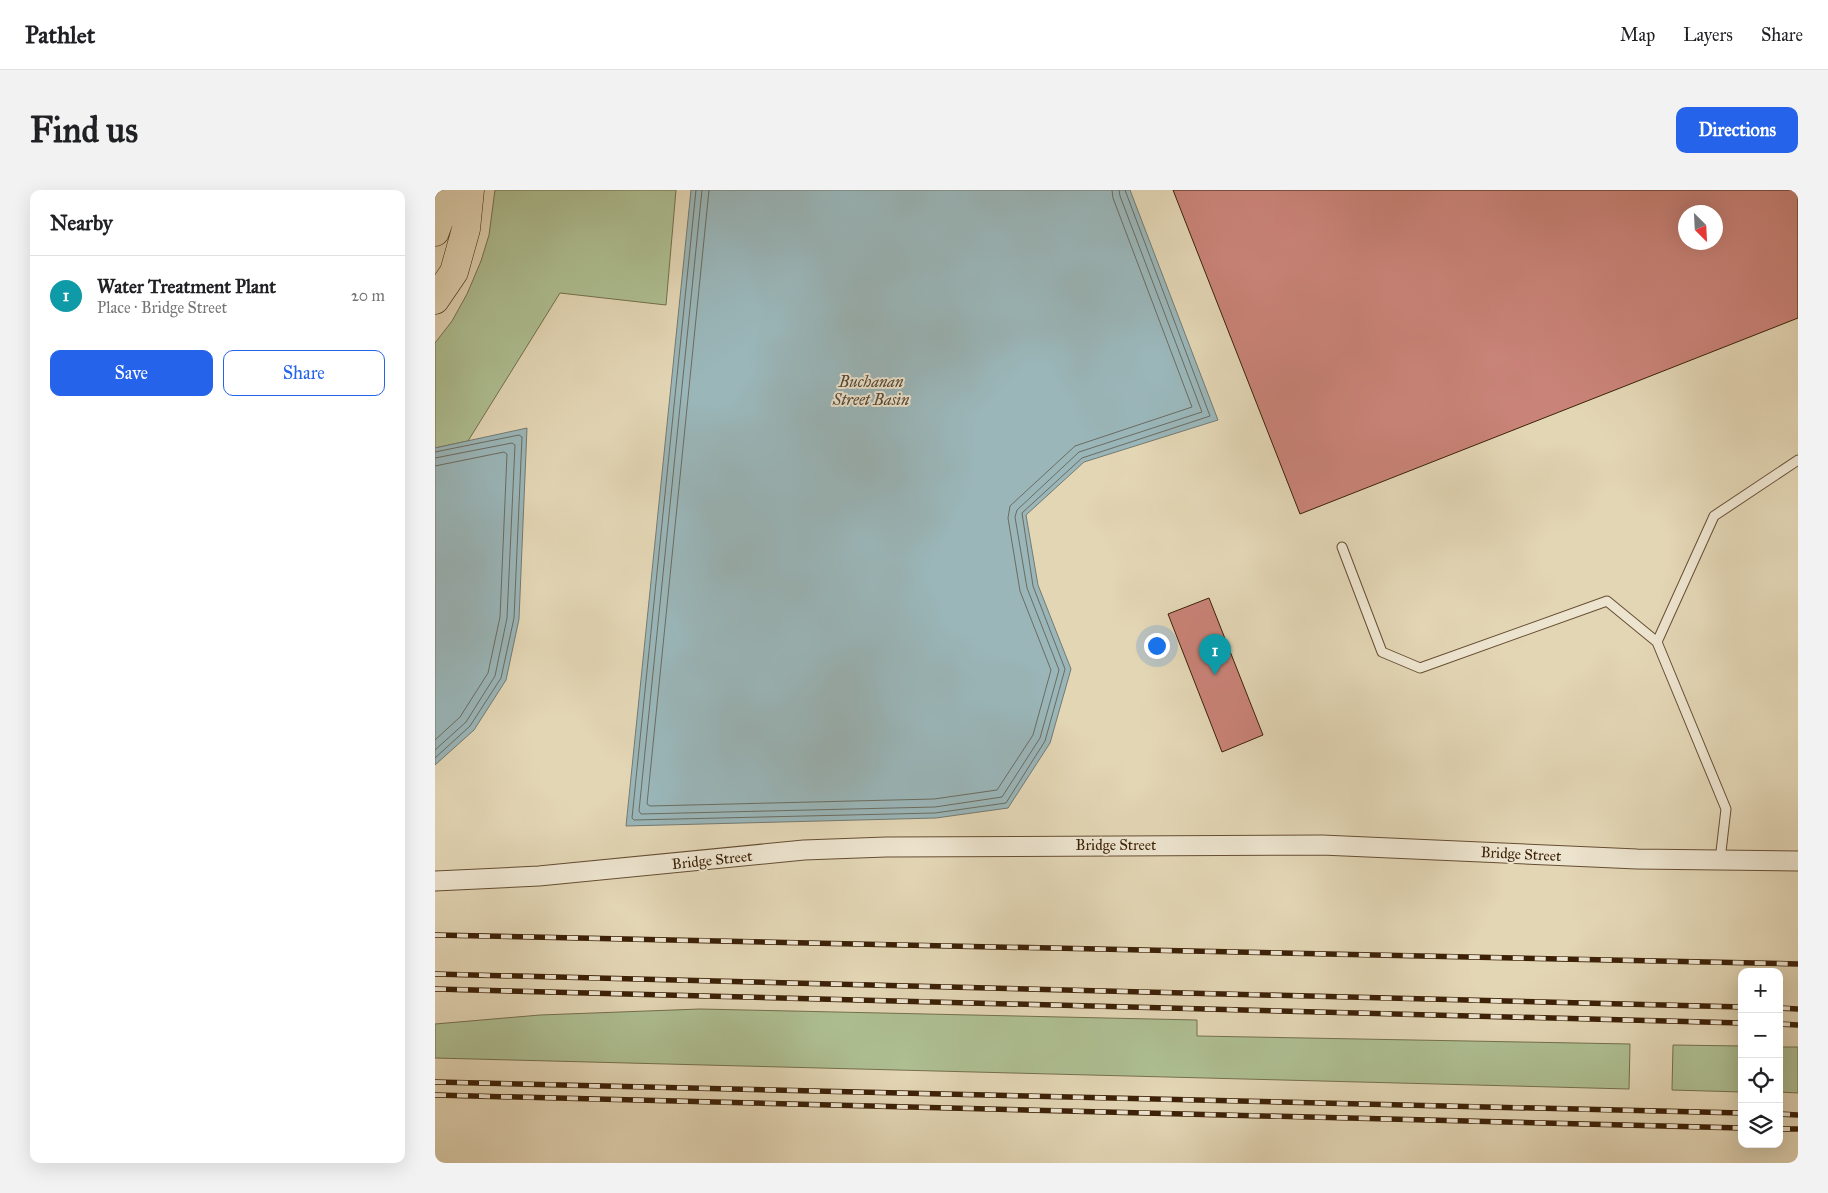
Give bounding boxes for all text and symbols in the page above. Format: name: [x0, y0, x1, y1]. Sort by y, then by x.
text: Pathlet: [25, 20, 95, 50]
text: Map: [1620, 24, 1655, 46]
text: Layers: [1683, 24, 1733, 46]
text: Share: [1761, 24, 1803, 46]
button: Directions: [1676, 107, 1798, 153]
text: Find us: [30, 109, 138, 152]
north arrow: [1678, 205, 1723, 250]
text: Nearby: [50, 210, 113, 236]
text: Water Treatment Plant: [97, 275, 276, 298]
text: 1: [63, 286, 69, 305]
text: 20 m: [351, 286, 385, 305]
text: Place · Bridge Street: [97, 298, 227, 317]
button: Save: [50, 350, 213, 396]
button: Share: [223, 350, 385, 396]
water label: Buchanan Street Basin: [832, 372, 910, 409]
your location: [1144, 633, 1170, 659]
pin: 1: [1199, 634, 1231, 675]
street label: Bridge Street: [1076, 836, 1157, 854]
street label: Bridge Street: [1480, 843, 1563, 865]
street label: Bridge Street: [671, 847, 754, 873]
map controls: [1738, 968, 1783, 1148]
button: +: [1738, 968, 1783, 1013]
button: −: [1738, 1013, 1783, 1058]
button: locate: [1738, 1058, 1783, 1103]
button: layers: [1738, 1103, 1783, 1148]

